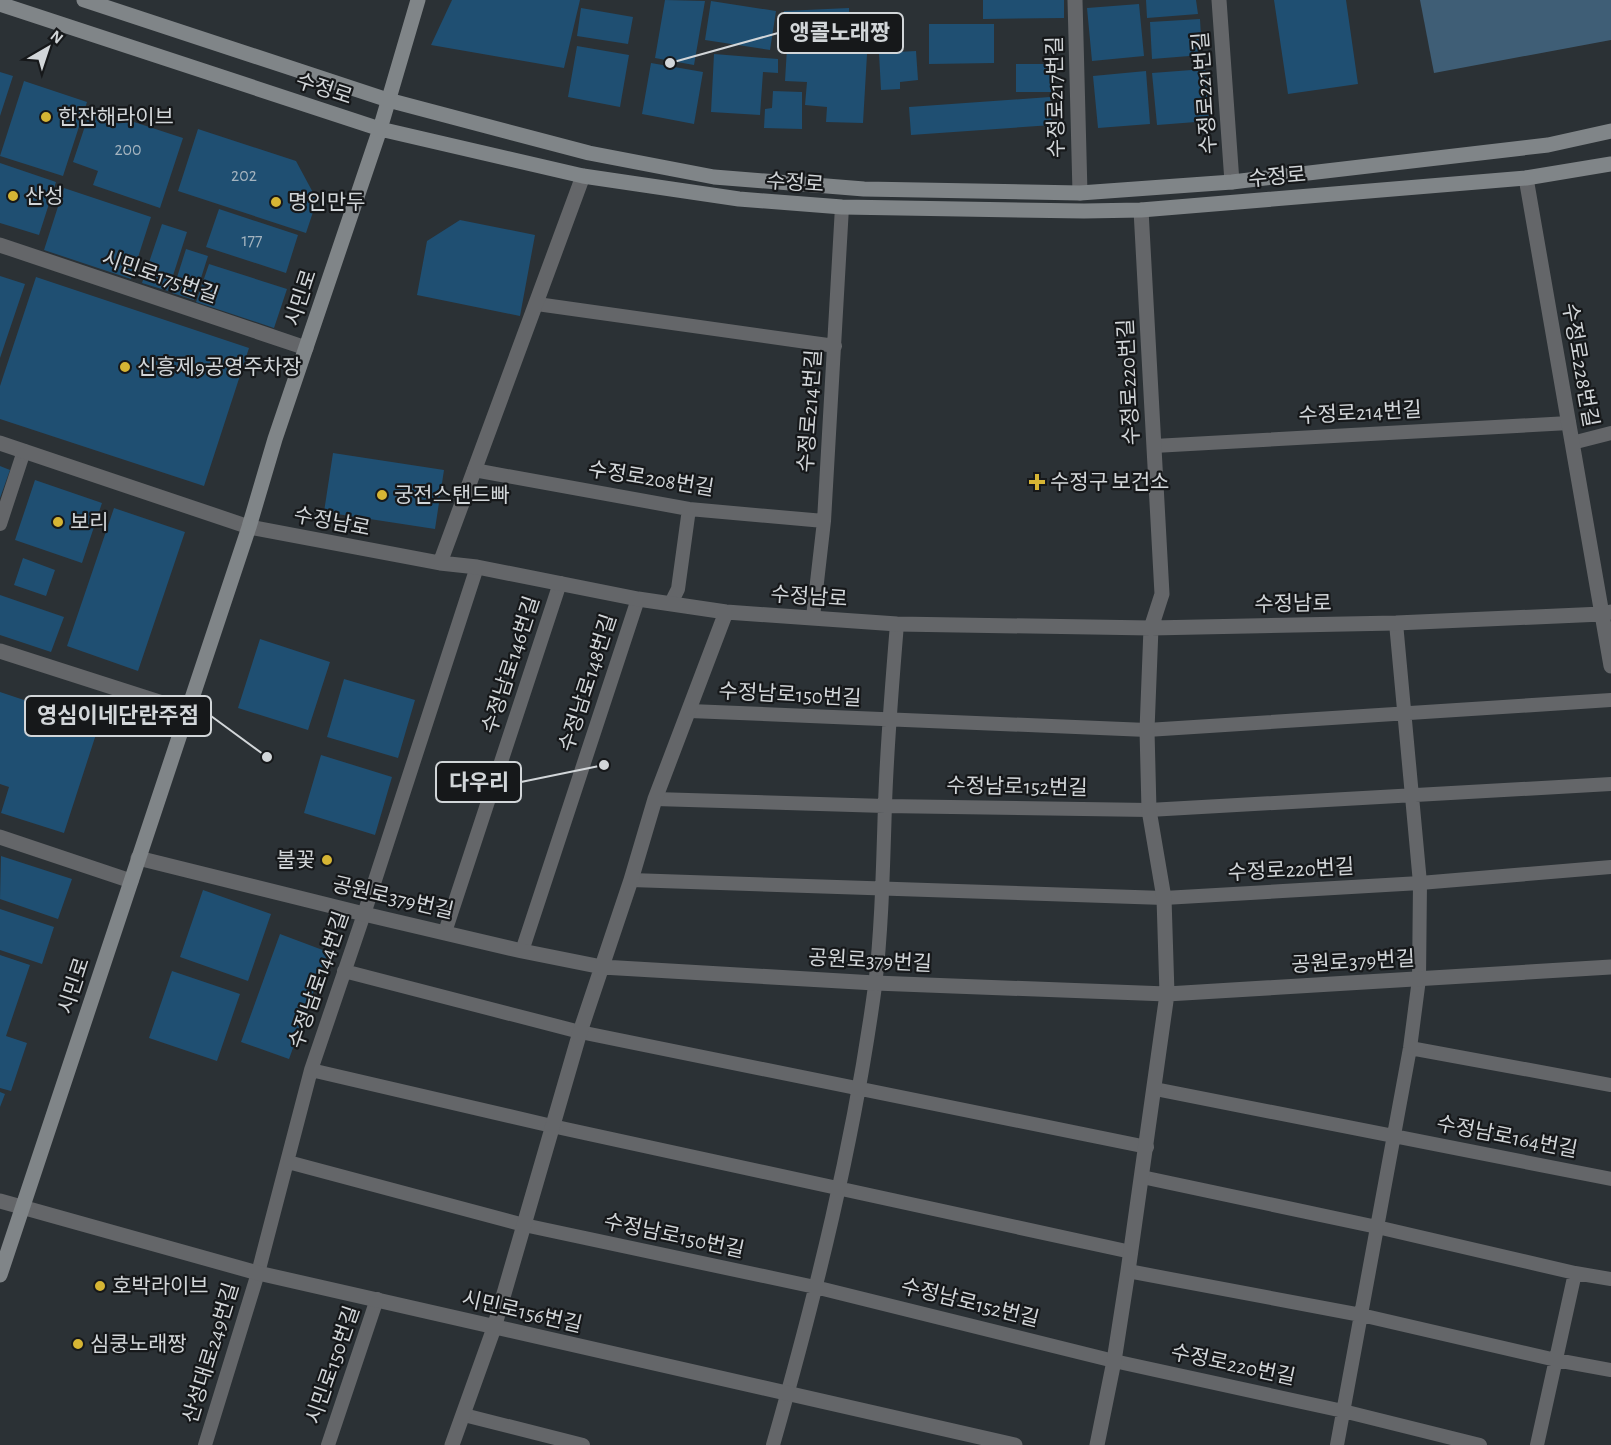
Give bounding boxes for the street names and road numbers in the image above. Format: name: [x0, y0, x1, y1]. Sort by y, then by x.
street label: 수정로221번길: [1189, 31, 1220, 155]
street label: 수정로217번길: [1043, 36, 1068, 158]
street label: 수정로: [293, 69, 355, 108]
street label: 수정로: [1247, 163, 1307, 190]
street label: 수정로: [765, 170, 825, 195]
street label: 시민로175번길: [99, 246, 221, 307]
street label: 시민로: [281, 267, 320, 329]
street label: 수정로228번길: [1559, 301, 1602, 429]
street label: 수정로220번길: [1114, 318, 1143, 446]
street label: 수정로214번길: [794, 349, 825, 473]
street label: 수정로214번길: [1298, 398, 1422, 427]
street label: 수정로208번길: [587, 458, 716, 499]
street label: 수정남로: [292, 503, 372, 540]
street label: 수정남로: [770, 583, 848, 610]
street label: 수정남로: [1254, 592, 1332, 615]
street label: 수정남로146번길: [478, 593, 543, 736]
street label: 수정남로148번길: [555, 611, 620, 754]
street label: 수정남로150번길: [718, 680, 862, 709]
street label: 수정남로152번길: [946, 774, 1088, 799]
street label: 수정로220번길: [1227, 855, 1355, 884]
street label: 공원로379번길: [330, 873, 456, 922]
street label: 수정남로144번길: [285, 908, 352, 1051]
street label: 공원로379번길: [808, 946, 932, 975]
street label: 공원로379번길: [1291, 947, 1415, 976]
street label: 시민로: [54, 955, 93, 1017]
street label: 수정남로164번길: [1435, 1112, 1579, 1161]
street label: 수정남로150번길: [602, 1210, 746, 1261]
street label: 수정남로152번길: [899, 1275, 1041, 1330]
street label: 산성대로249번길: [179, 1280, 242, 1426]
street label: 시민로156번길: [460, 1287, 584, 1336]
street label: 시민로150번길: [302, 1303, 363, 1427]
street label: 수정로220번길: [1169, 1341, 1297, 1388]

